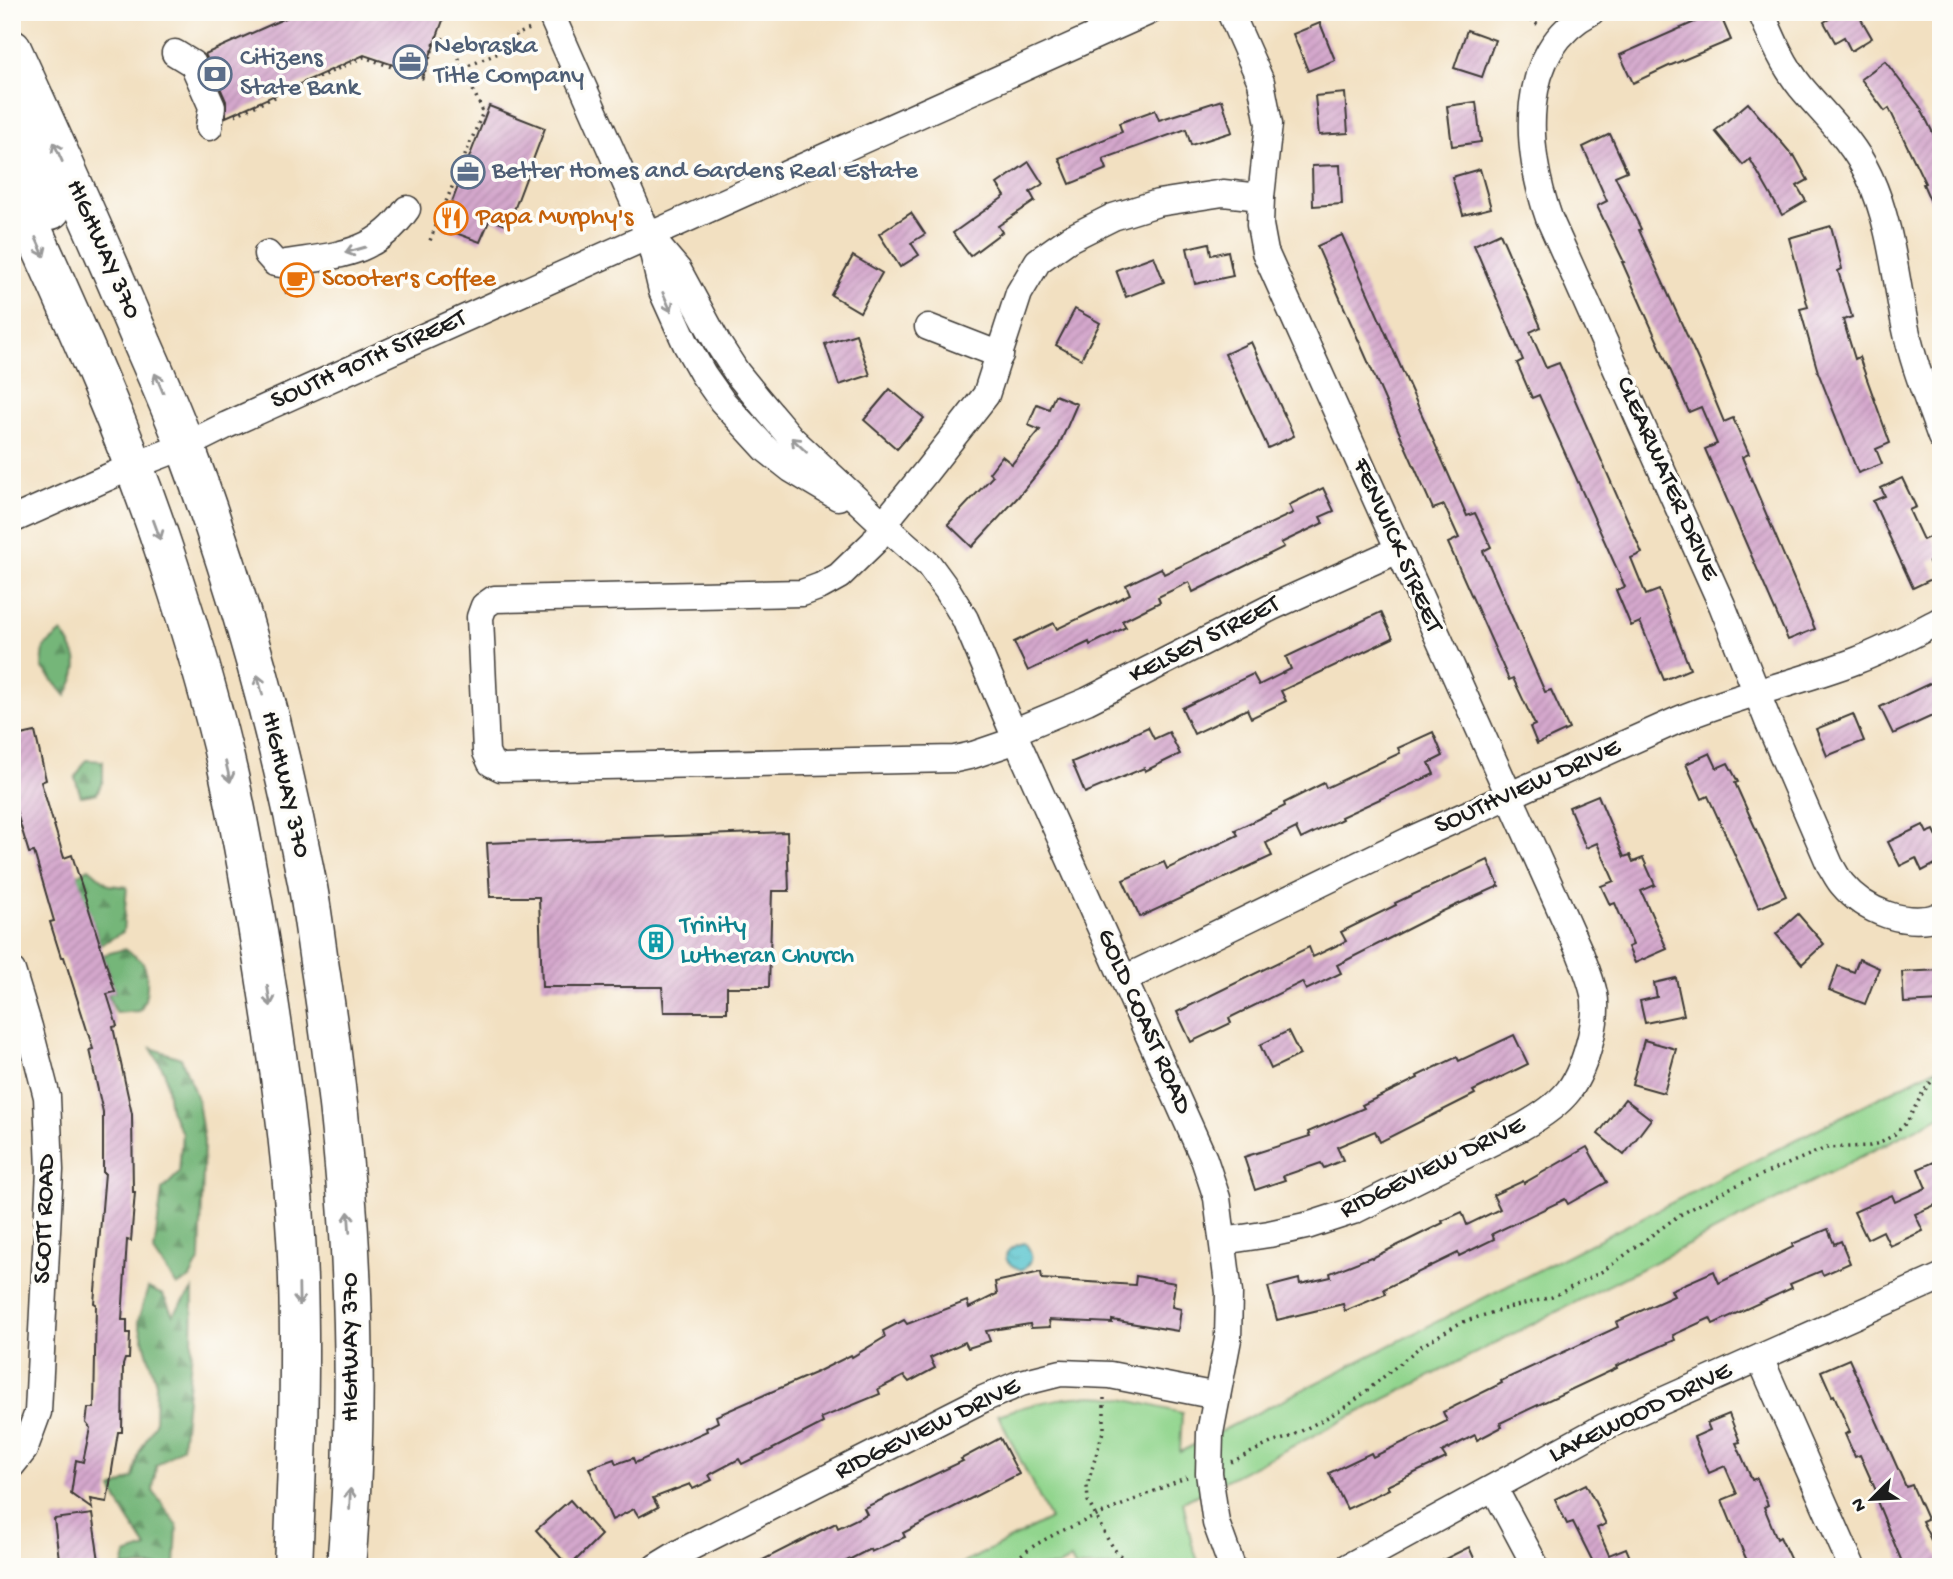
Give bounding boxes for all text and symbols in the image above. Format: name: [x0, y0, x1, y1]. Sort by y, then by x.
place label: Nebraska Title Company: [432, 32, 584, 93]
office icon: Nebraska Title Company: [391, 43, 429, 81]
place label: Citizens State Bank: [240, 44, 361, 105]
bank icon: Citizens State Bank: [196, 55, 234, 93]
one-way arrow: [51, 141, 64, 163]
office icon: Better Homes and Gardens Real Estate: [449, 153, 487, 191]
place label: Better Homes and Gardens Real Estate: [491, 157, 918, 188]
street label: HIGHWAY 370: [57, 175, 147, 325]
restaurant icon: Papa Murphy's: [432, 199, 470, 237]
place label: Papa Murphy's: [475, 203, 635, 234]
one-way arrow: [34, 236, 47, 257]
one-way arrow: [344, 244, 366, 257]
cafe icon: Scooter's Coffee: [278, 261, 316, 299]
place label: Scooter's Coffee: [322, 265, 496, 296]
one-way arrow: [661, 291, 674, 312]
street label: SOUTH 90TH STREET: [266, 304, 472, 418]
one-way arrow: [152, 372, 165, 394]
street label: CLEARWATER DRIVE: [1607, 372, 1725, 586]
one-way arrow: [791, 436, 808, 453]
street label: FENWICK STREET: [1343, 453, 1449, 639]
one-way arrow: [151, 519, 164, 541]
street label: KELSEY STREET: [1125, 589, 1286, 692]
one-way arrow: [253, 674, 266, 696]
street label: HIGHWAY 370: [252, 709, 316, 862]
street label: SOUTHVIEW DRIVE: [1430, 733, 1626, 843]
one-way arrow: [221, 760, 235, 783]
place label: Trinity Lutheran Church: [678, 912, 854, 973]
building icon: Trinity Lutheran Church: [637, 923, 675, 961]
street label: GOLD COAST ROAD: [1088, 925, 1198, 1119]
one-way arrow: [263, 984, 276, 1007]
street label: RIDGEVIEW DRIVE: [1335, 1110, 1531, 1227]
street label: SCOTT ROAD: [28, 1154, 64, 1284]
one-way arrow: [342, 1212, 355, 1234]
street label: HIGHWAY 370: [337, 1272, 368, 1422]
one-way arrow: [292, 1283, 305, 1306]
street label: LAKEWOOD DRIVE: [1545, 1356, 1738, 1472]
street label: RIDGEVIEW DRIVE: [830, 1371, 1026, 1488]
north arrow: [1838, 1464, 1908, 1534]
one-way arrow: [344, 1487, 357, 1510]
text: N: [1847, 1494, 1873, 1515]

